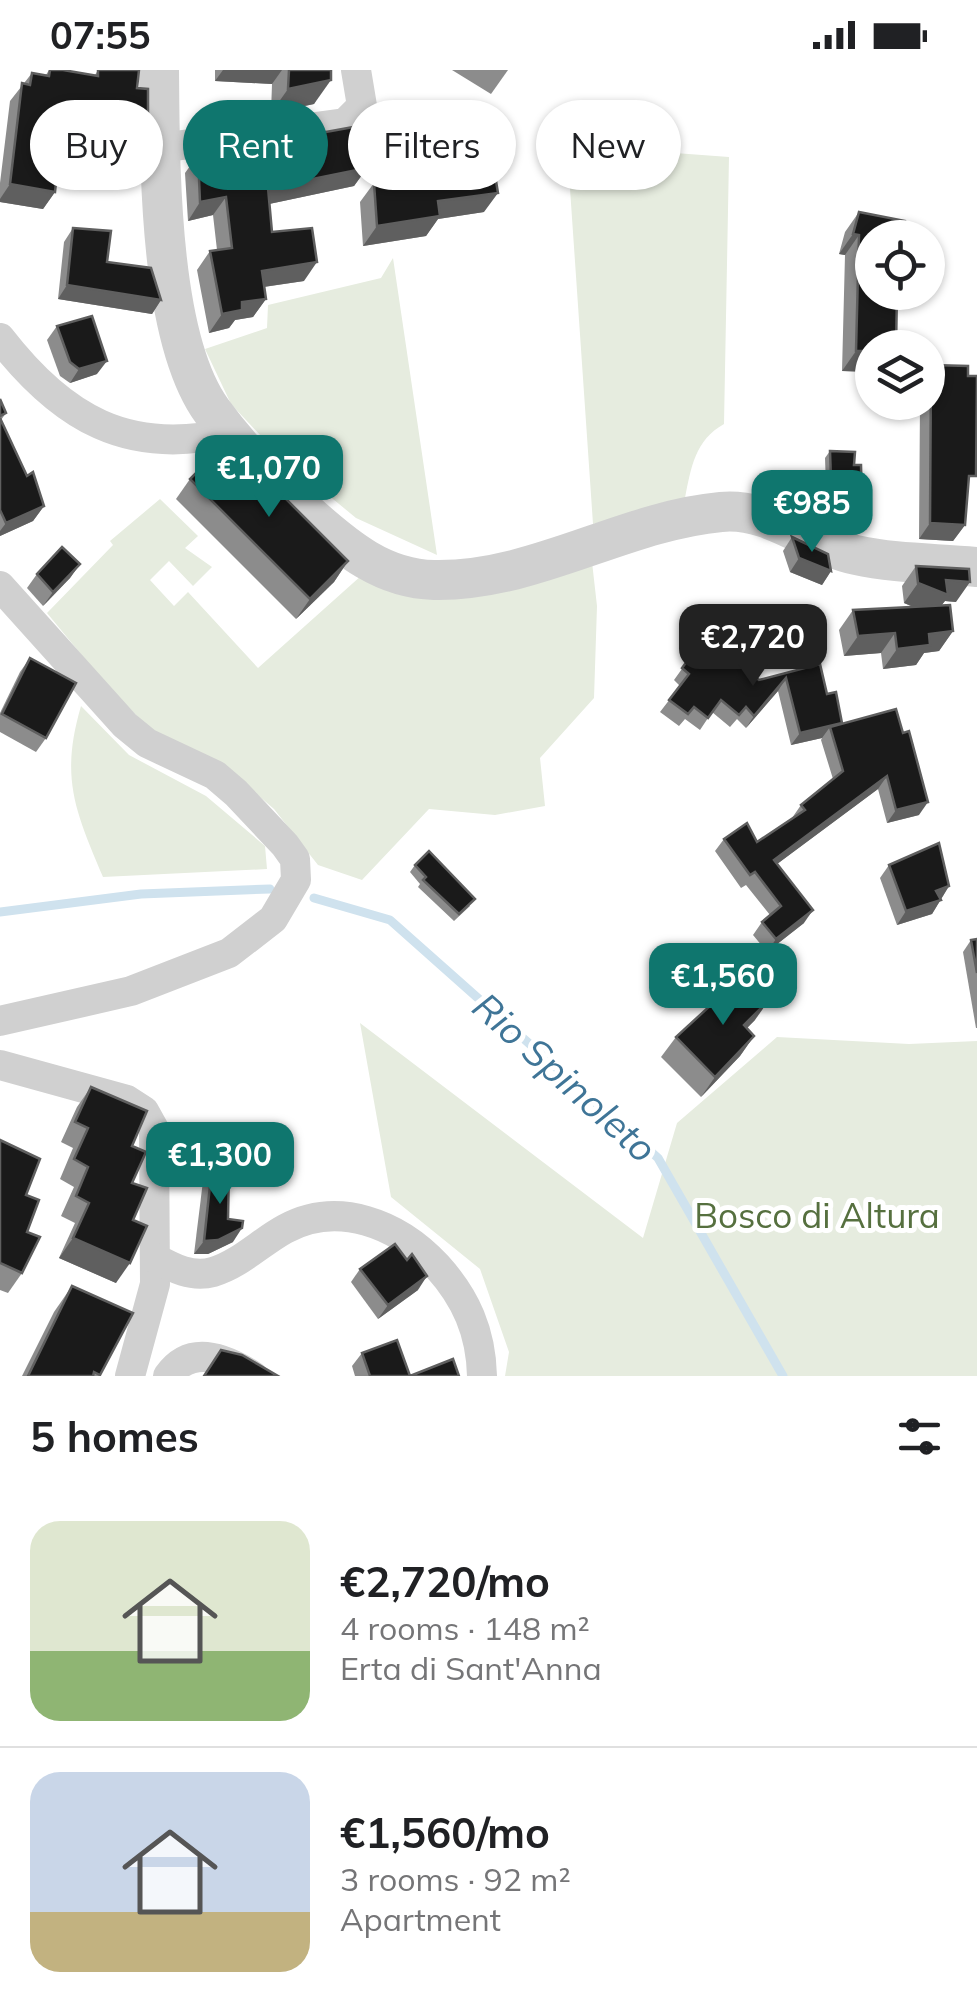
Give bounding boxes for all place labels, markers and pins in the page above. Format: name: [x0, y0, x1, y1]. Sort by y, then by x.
pin: €1,070: [188, 435, 350, 520]
pin: €985: [753, 470, 871, 555]
pin: €2,720: [672, 604, 834, 689]
pin: €1,560: [642, 943, 804, 1028]
pin: €1,300: [139, 1122, 301, 1207]

